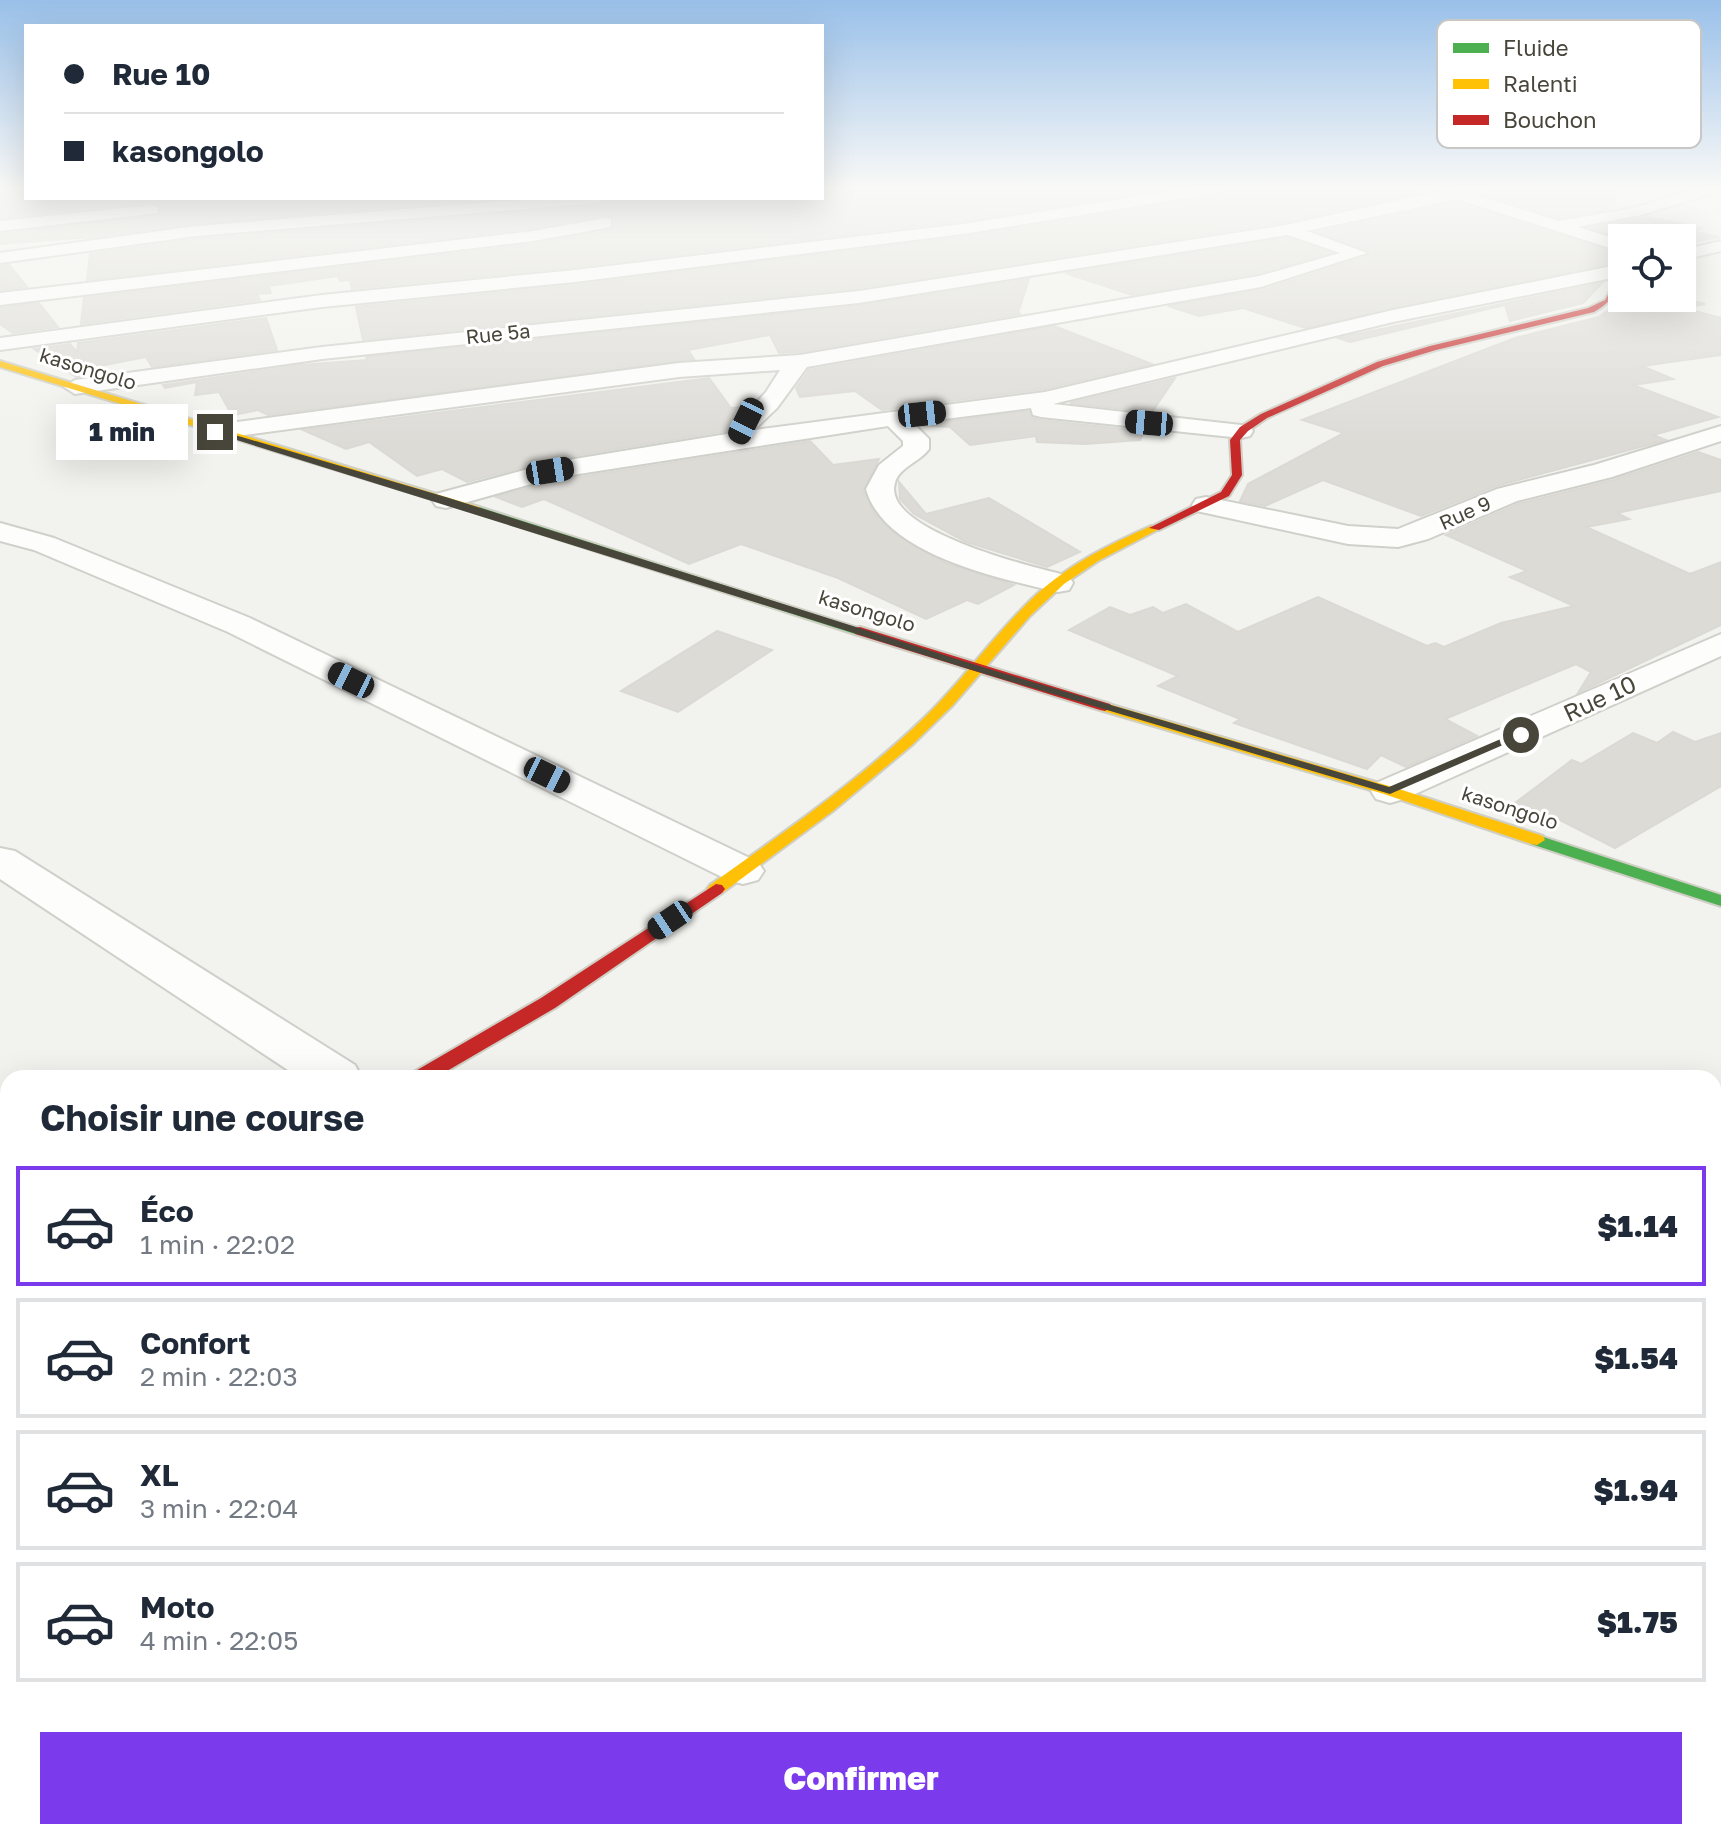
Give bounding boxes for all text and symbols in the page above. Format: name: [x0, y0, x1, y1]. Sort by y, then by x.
legend: [1437, 20, 1701, 148]
text: Fluide: [1503, 34, 1569, 61]
text: Rue 10: [112, 56, 210, 92]
text: Ralenti: [1503, 70, 1578, 97]
text: Bouchon: [1503, 106, 1597, 133]
text: kasongolo: [112, 133, 264, 169]
map controls: [1608, 224, 1696, 312]
button: locate: [1608, 224, 1696, 312]
street label: Rue 5a: [464, 318, 531, 348]
street label: kasongolo: [37, 342, 140, 394]
car: [725, 394, 767, 448]
car: [897, 400, 947, 428]
callout: 1 min: [55, 404, 187, 460]
car: [1124, 409, 1174, 437]
route end: [197, 414, 233, 450]
text: 1 min: [89, 416, 155, 447]
car: [524, 455, 576, 487]
street label: Rue 9: [1435, 490, 1494, 534]
street label: kasongolo: [816, 584, 919, 636]
car: [324, 659, 378, 701]
street label: Rue 10: [1558, 668, 1640, 727]
route start: [1503, 717, 1539, 753]
car: [520, 754, 574, 796]
street label: kasongolo: [1459, 780, 1561, 834]
car: [643, 897, 697, 943]
text: Choisir une course: [40, 1096, 364, 1139]
icon: car: [44, 1190, 116, 1262]
text: Éco: [140, 1193, 194, 1229]
text: $1.14: [1597, 1208, 1678, 1244]
text: 1 min · 22:02: [140, 1229, 295, 1260]
icon: car: [44, 1322, 116, 1394]
text: Confort: [140, 1325, 251, 1361]
text: $1.54: [1594, 1340, 1678, 1376]
text: 2 min · 22:03: [140, 1361, 298, 1392]
icon: car: [44, 1454, 116, 1526]
text: XL: [140, 1457, 179, 1493]
text: $1.94: [1594, 1472, 1678, 1508]
text: 3 min · 22:04: [140, 1493, 298, 1524]
icon: car: [44, 1586, 116, 1658]
text: Moto: [140, 1589, 215, 1625]
text: $1.75: [1597, 1604, 1678, 1640]
text: 4 min · 22:05: [140, 1625, 298, 1656]
button: Confirmer: [40, 1732, 1682, 1824]

